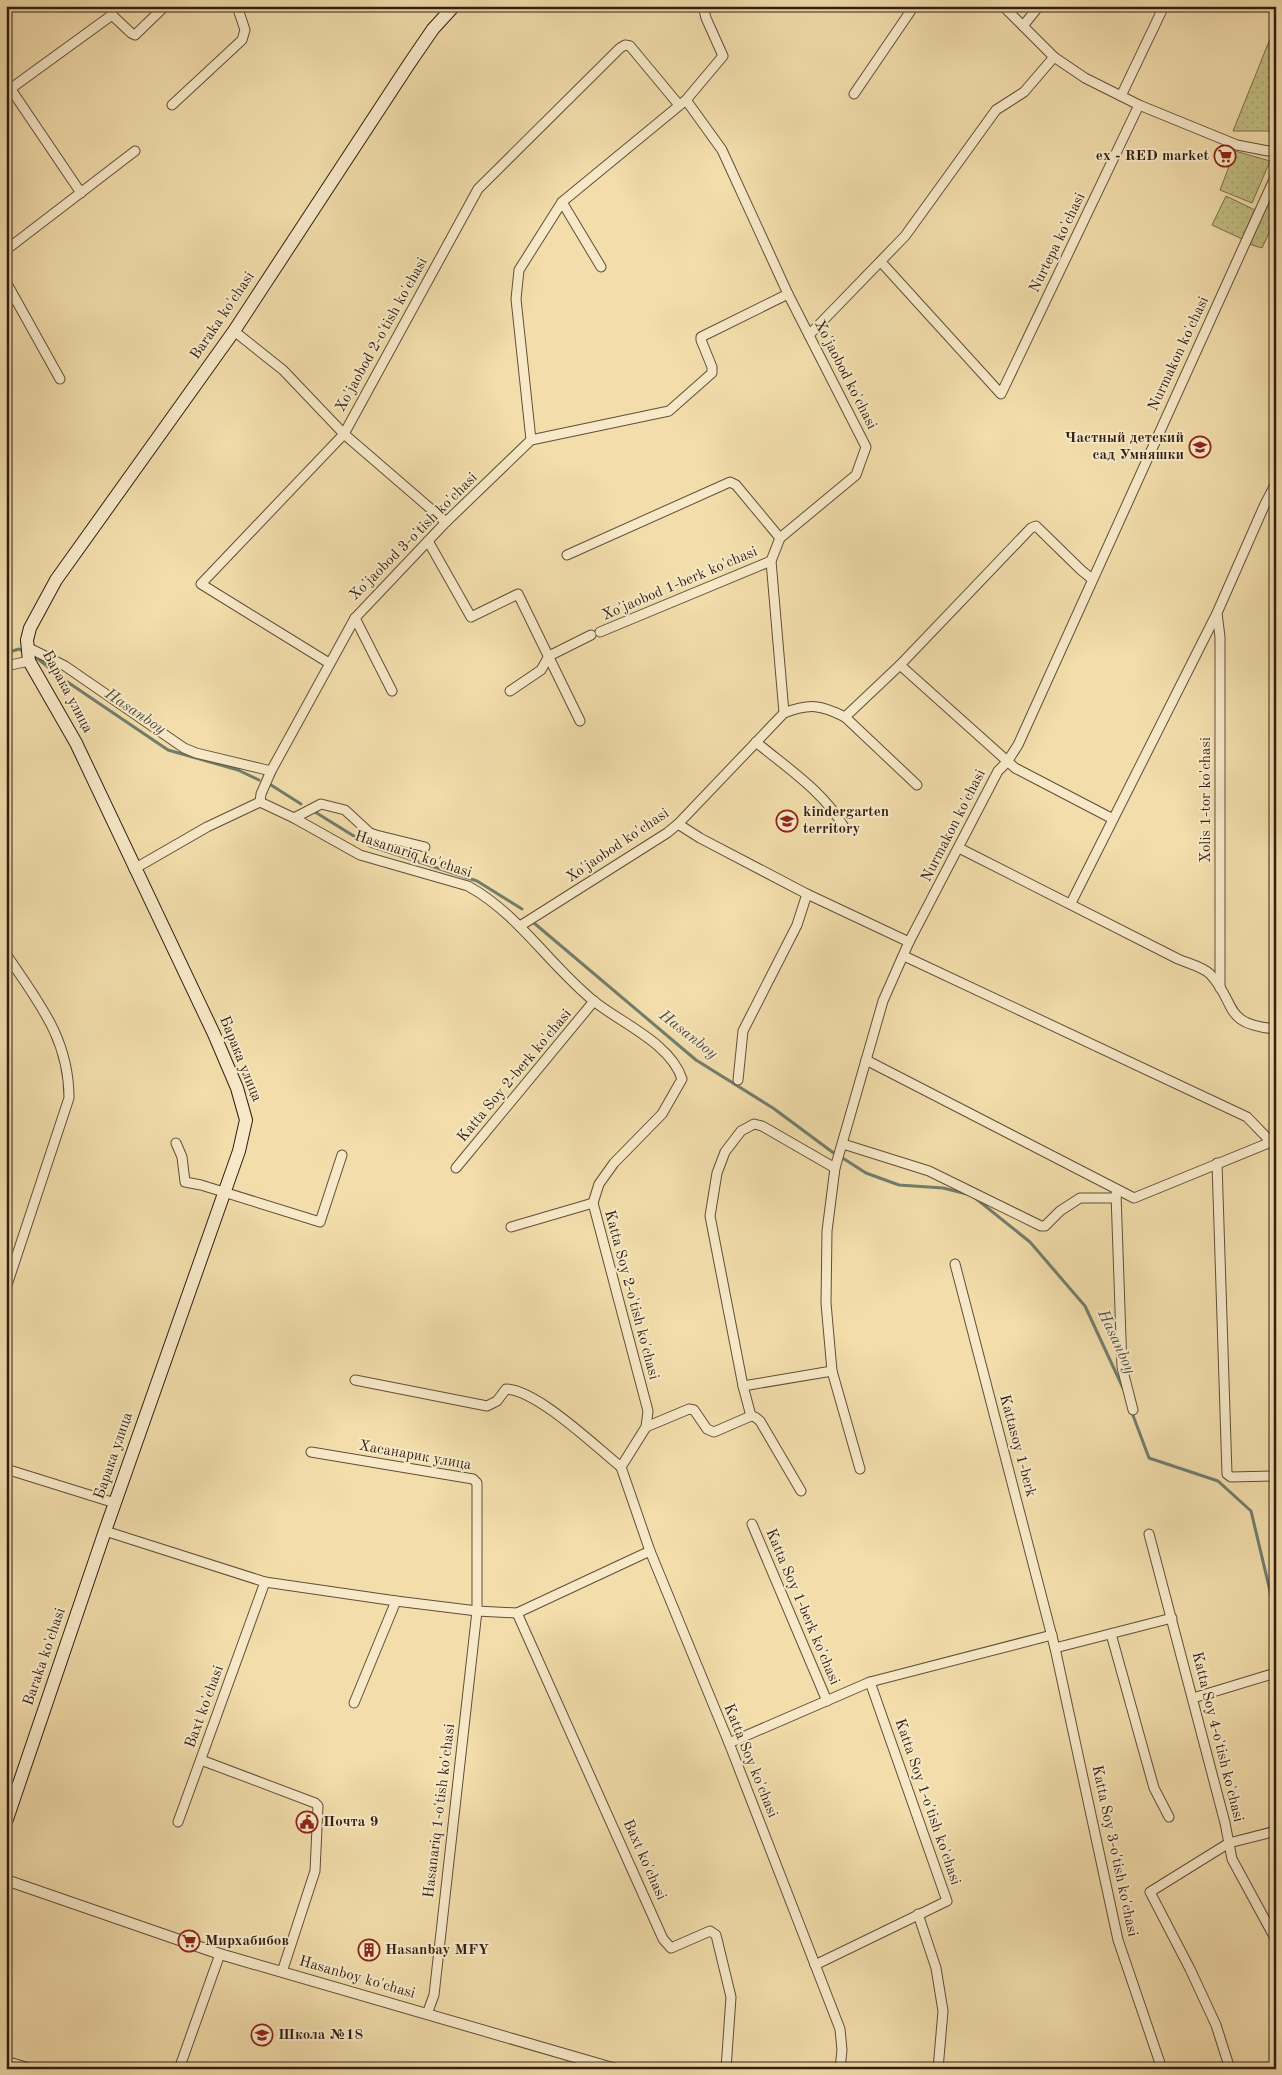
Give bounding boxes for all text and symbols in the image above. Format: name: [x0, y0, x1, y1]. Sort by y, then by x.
supermarket icon: ex - RED market: [1213, 144, 1237, 168]
place label: ex - RED market: [1096, 149, 1210, 164]
street label: Nurtepa ko'chasi: [1027, 191, 1089, 295]
street label: Xo'jaobod 2-o'tish ko'chasi: [333, 255, 431, 415]
street label: Baraka ko'chasi: [188, 269, 258, 363]
street label: Nurmakon ko'chasi: [1146, 295, 1212, 413]
street label: Xo'jaobod ko'chasi: [811, 318, 879, 432]
place label: Частный детский сад Умняшки: [1065, 431, 1184, 463]
school or university icon: Частный детский сад Умняшки: [1188, 435, 1212, 459]
street label: Xo'jaobod 3-o'tish ko'chasi: [347, 470, 481, 604]
street label: Xo'jaobod 1-berk ko'chasi: [600, 544, 760, 624]
street label: Барака улица: [39, 648, 95, 736]
water label: Hasanboy: [101, 685, 169, 738]
street label: Xolis 1-tor ko'chasi: [1199, 737, 1214, 863]
street label: Nurmakon ko'chasi: [919, 767, 989, 885]
place label: kindergarten territory: [803, 805, 889, 837]
street label: Xo'jaobod ko'chasi: [564, 806, 672, 886]
school or university icon: kindergarten territory: [775, 809, 799, 833]
street label: Hasanariq ko'chasi: [353, 829, 473, 881]
street label: Katta Soy 2-berk ko'chasi: [455, 1007, 575, 1145]
water label: Hasanboy: [655, 1007, 721, 1063]
street label: Барака улица: [216, 1014, 264, 1104]
street label: Katta Soy 2-o'tish ko'chasi: [601, 1209, 661, 1381]
water label: Hasanboy: [1094, 1306, 1138, 1377]
street label: Kattasoy 1-berk: [996, 1393, 1038, 1499]
street label: Барака улица: [92, 1410, 136, 1501]
street label: Хасанарик улица: [357, 1439, 473, 1473]
street label: Katta Soy 1-berk ko'chasi: [762, 1527, 842, 1687]
street label: Baraka ko'chasi: [21, 1606, 69, 1708]
street label: Katta Soy 4-o'tish ko'chasi: [1189, 1650, 1245, 1824]
street label: Baxt ko'chasi: [183, 1664, 227, 1750]
street label: Katta Soy ko'chasi: [720, 1702, 780, 1820]
street label: Katta Soy 1-o'tish ko'chasi: [891, 1717, 963, 1887]
street label: Hasanariq 1-o'tish ko'chasi: [422, 1723, 458, 1899]
street label: Katta Soy 3-o'tish ko'chasi: [1088, 1764, 1140, 1938]
public building icon: Почта 9: [295, 1810, 319, 1834]
place label: Почта 9: [323, 1815, 378, 1830]
street label: Baxt ko'chasi: [620, 1817, 668, 1903]
supermarket icon: Мирхабибов: [177, 1929, 201, 1953]
place label: Мирхабибов: [205, 1934, 289, 1949]
building icon: Hasanbay MFY: [357, 1938, 381, 1962]
place label: Hasanbay MFY: [385, 1943, 489, 1958]
street label: Hasanboy ko'chasi: [297, 1954, 417, 2002]
school or university icon: Школа №18: [250, 2023, 274, 2047]
place label: Школа №18: [278, 2028, 363, 2043]

